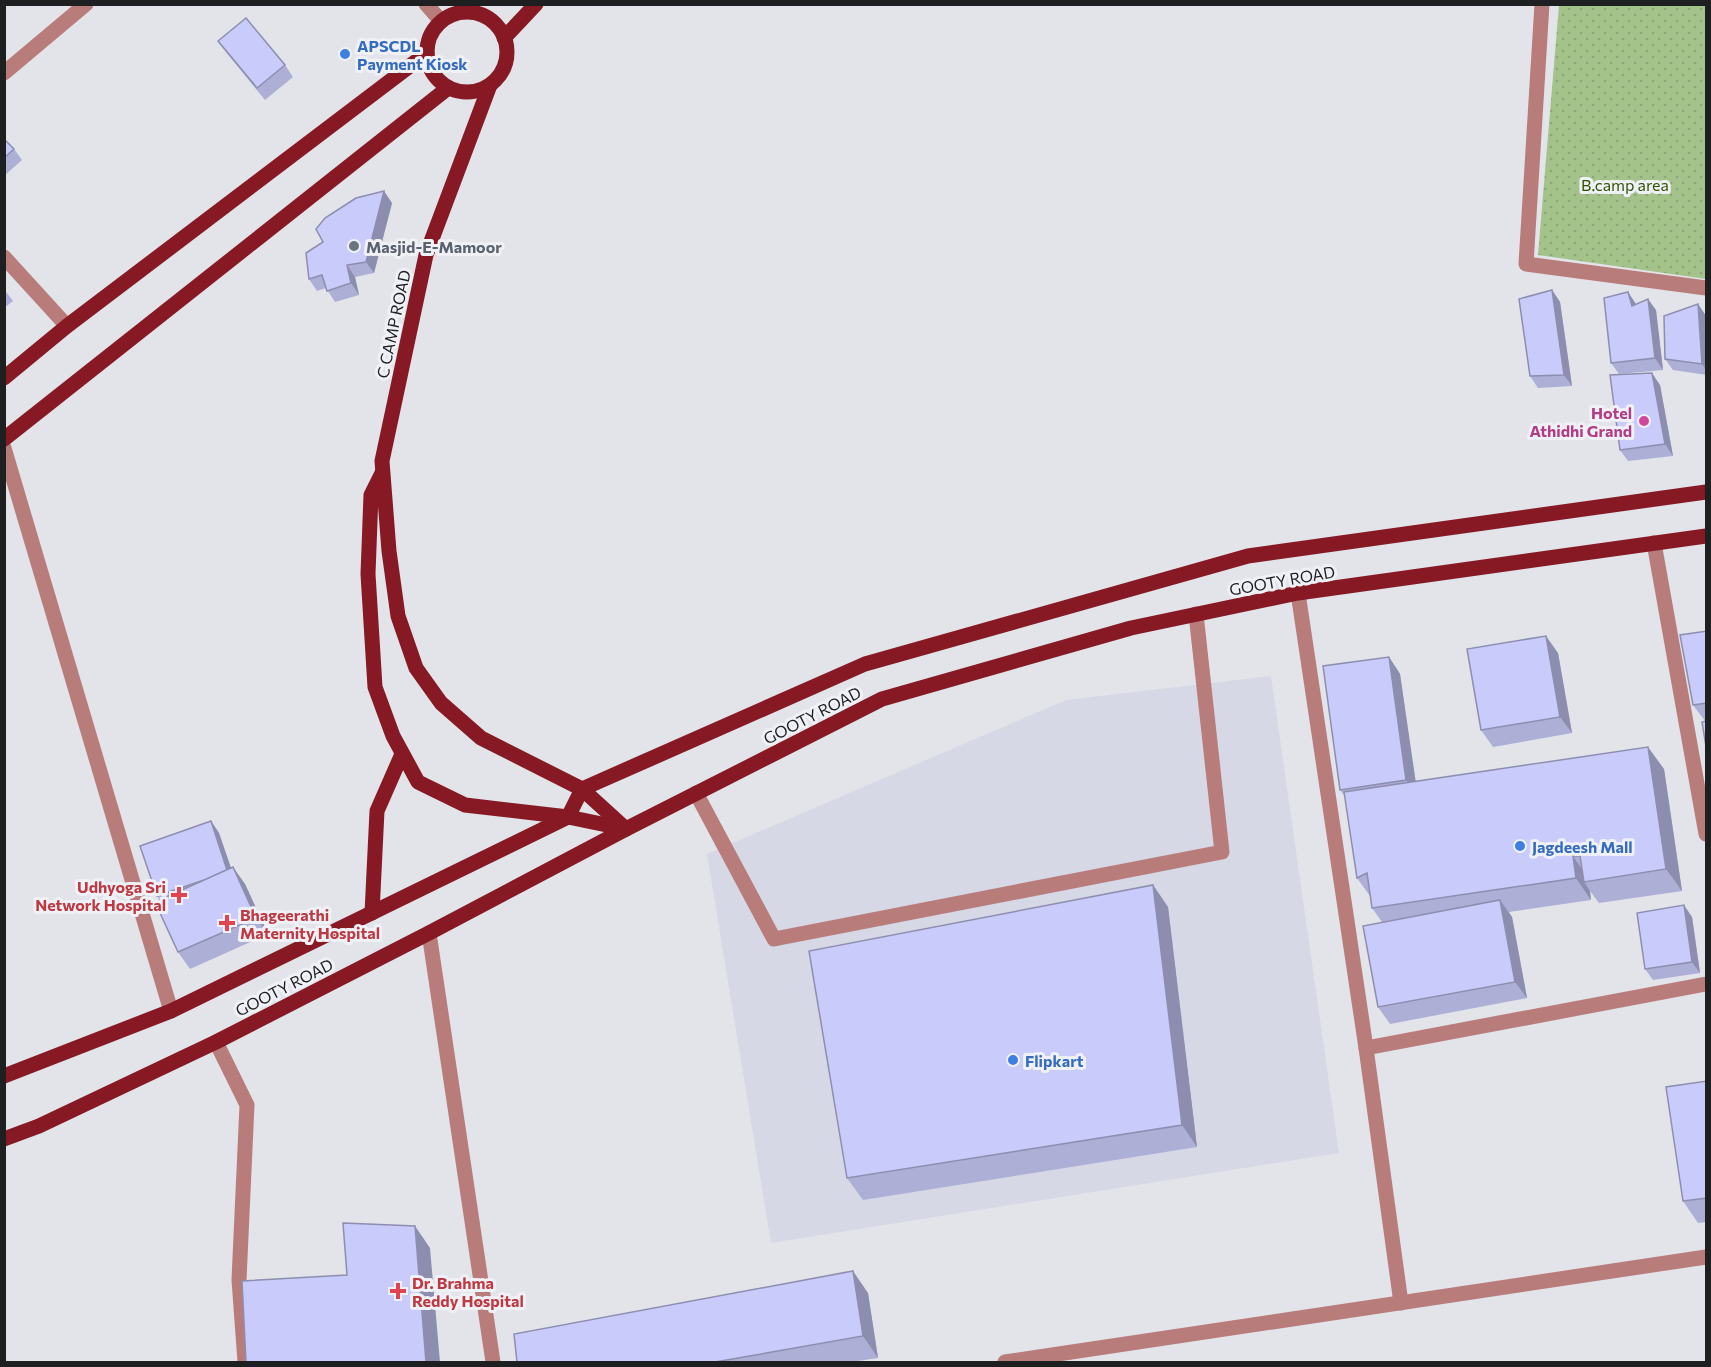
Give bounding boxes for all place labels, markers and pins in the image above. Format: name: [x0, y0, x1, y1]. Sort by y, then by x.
place label: APSCDL Payment Kiosk: [357, 36, 468, 73]
marker: APSCDL Payment Kiosk: [338, 47, 352, 61]
place label: Masjid-E-Mamoor: [366, 237, 502, 256]
marker: Masjid-E-Mamoor: [347, 239, 361, 253]
place label: Hotel Athidhi Grand: [1529, 403, 1632, 440]
marker: Hotel Athidhi Grand: [1637, 414, 1651, 428]
place label: Jagdeesh Mall: [1532, 837, 1633, 856]
marker: Jagdeesh Mall: [1513, 839, 1527, 853]
place label: Udhyoga Sri Network Hospital: [35, 877, 166, 914]
marker: Udhyoga Sri Network Hospital: [170, 886, 188, 904]
place label: Bhageerathi Maternity Hospital: [240, 905, 380, 942]
marker: Bhageerathi Maternity Hospital: [218, 914, 236, 932]
place label: Flipkart: [1025, 1051, 1084, 1070]
marker: Flipkart: [1006, 1053, 1020, 1067]
place label: Dr. Brahma Reddy Hospital: [412, 1273, 524, 1310]
marker: Dr. Brahma Reddy Hospital: [389, 1282, 407, 1300]

